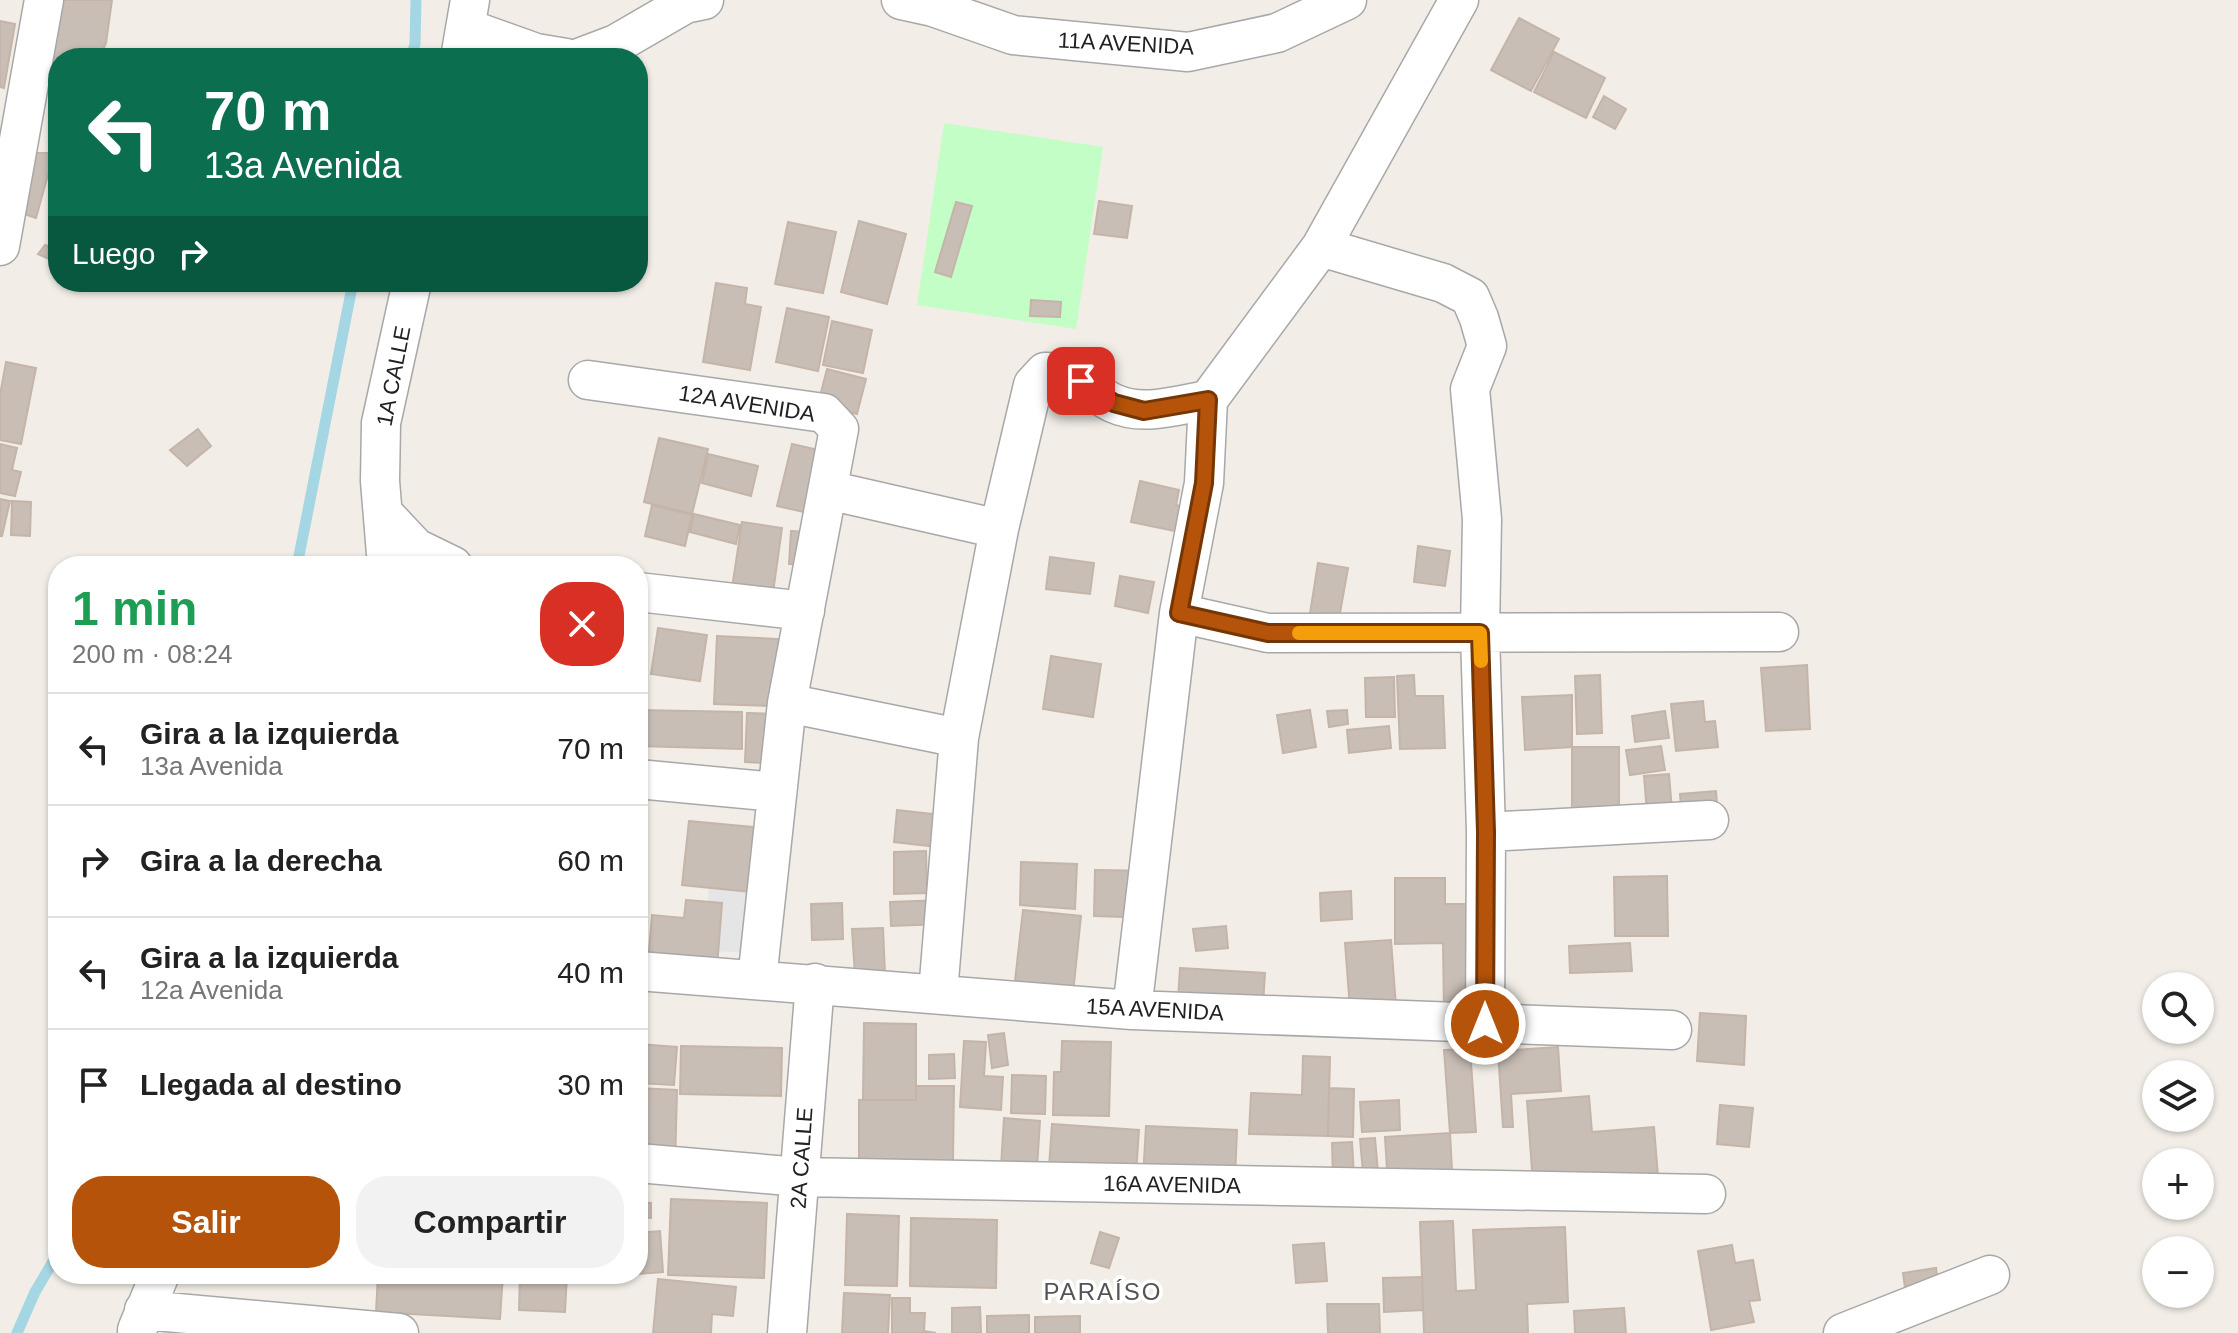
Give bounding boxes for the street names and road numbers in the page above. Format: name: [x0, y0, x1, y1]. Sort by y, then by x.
street label: 11A AVENIDA: [1057, 27, 1195, 60]
street label: 1A CALLE: [372, 324, 415, 428]
street label: 12A AVENIDA: [677, 380, 817, 427]
street label: 15A AVENIDA: [1086, 993, 1225, 1026]
street label: 2A CALLE: [785, 1107, 818, 1210]
street label: 16A AVENIDA: [1103, 1171, 1241, 1198]

